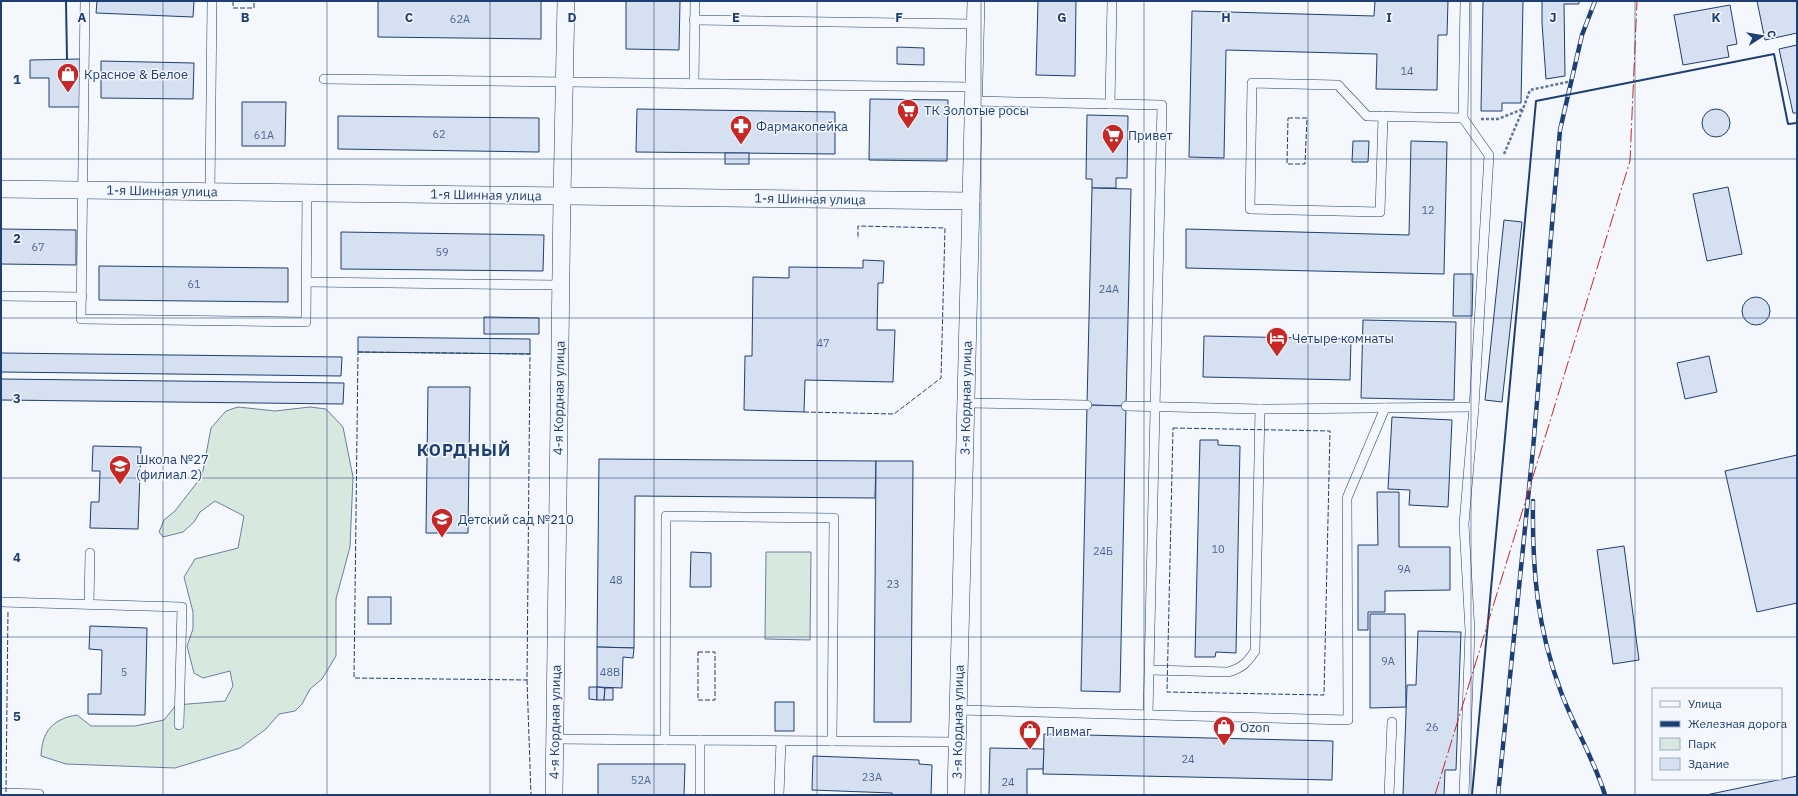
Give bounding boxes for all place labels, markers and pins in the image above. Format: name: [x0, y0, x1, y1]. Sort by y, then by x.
shop icon: Красное & Белое: [55, 61, 81, 94]
place label: Красное & Белое: [84, 66, 188, 83]
supermarket icon: ТК Золотые росы: [895, 97, 921, 130]
place label: ТК Золотые росы: [924, 102, 1029, 119]
pharmacy icon: Фармакопейка: [728, 113, 754, 146]
place label: Фармакопейка: [756, 118, 848, 135]
supermarket icon: Привет: [1100, 122, 1126, 155]
place label: Привет: [1128, 127, 1173, 144]
hotel icon: Четыре комнаты: [1264, 325, 1290, 358]
place label: Четыре комнаты: [1292, 330, 1394, 347]
place label: Школа №27 (филиал 2): [136, 451, 209, 483]
school or university icon: Школа №27 (филиал 2): [107, 453, 133, 486]
school or university icon: Детский сад №210: [429, 506, 455, 539]
place label: Детский сад №210: [458, 511, 574, 528]
shop icon: Ozon: [1211, 714, 1237, 747]
shop icon: Пивмаг: [1017, 718, 1043, 751]
place label: Ozon: [1240, 719, 1270, 736]
place label: Пивмаг: [1046, 723, 1092, 740]

